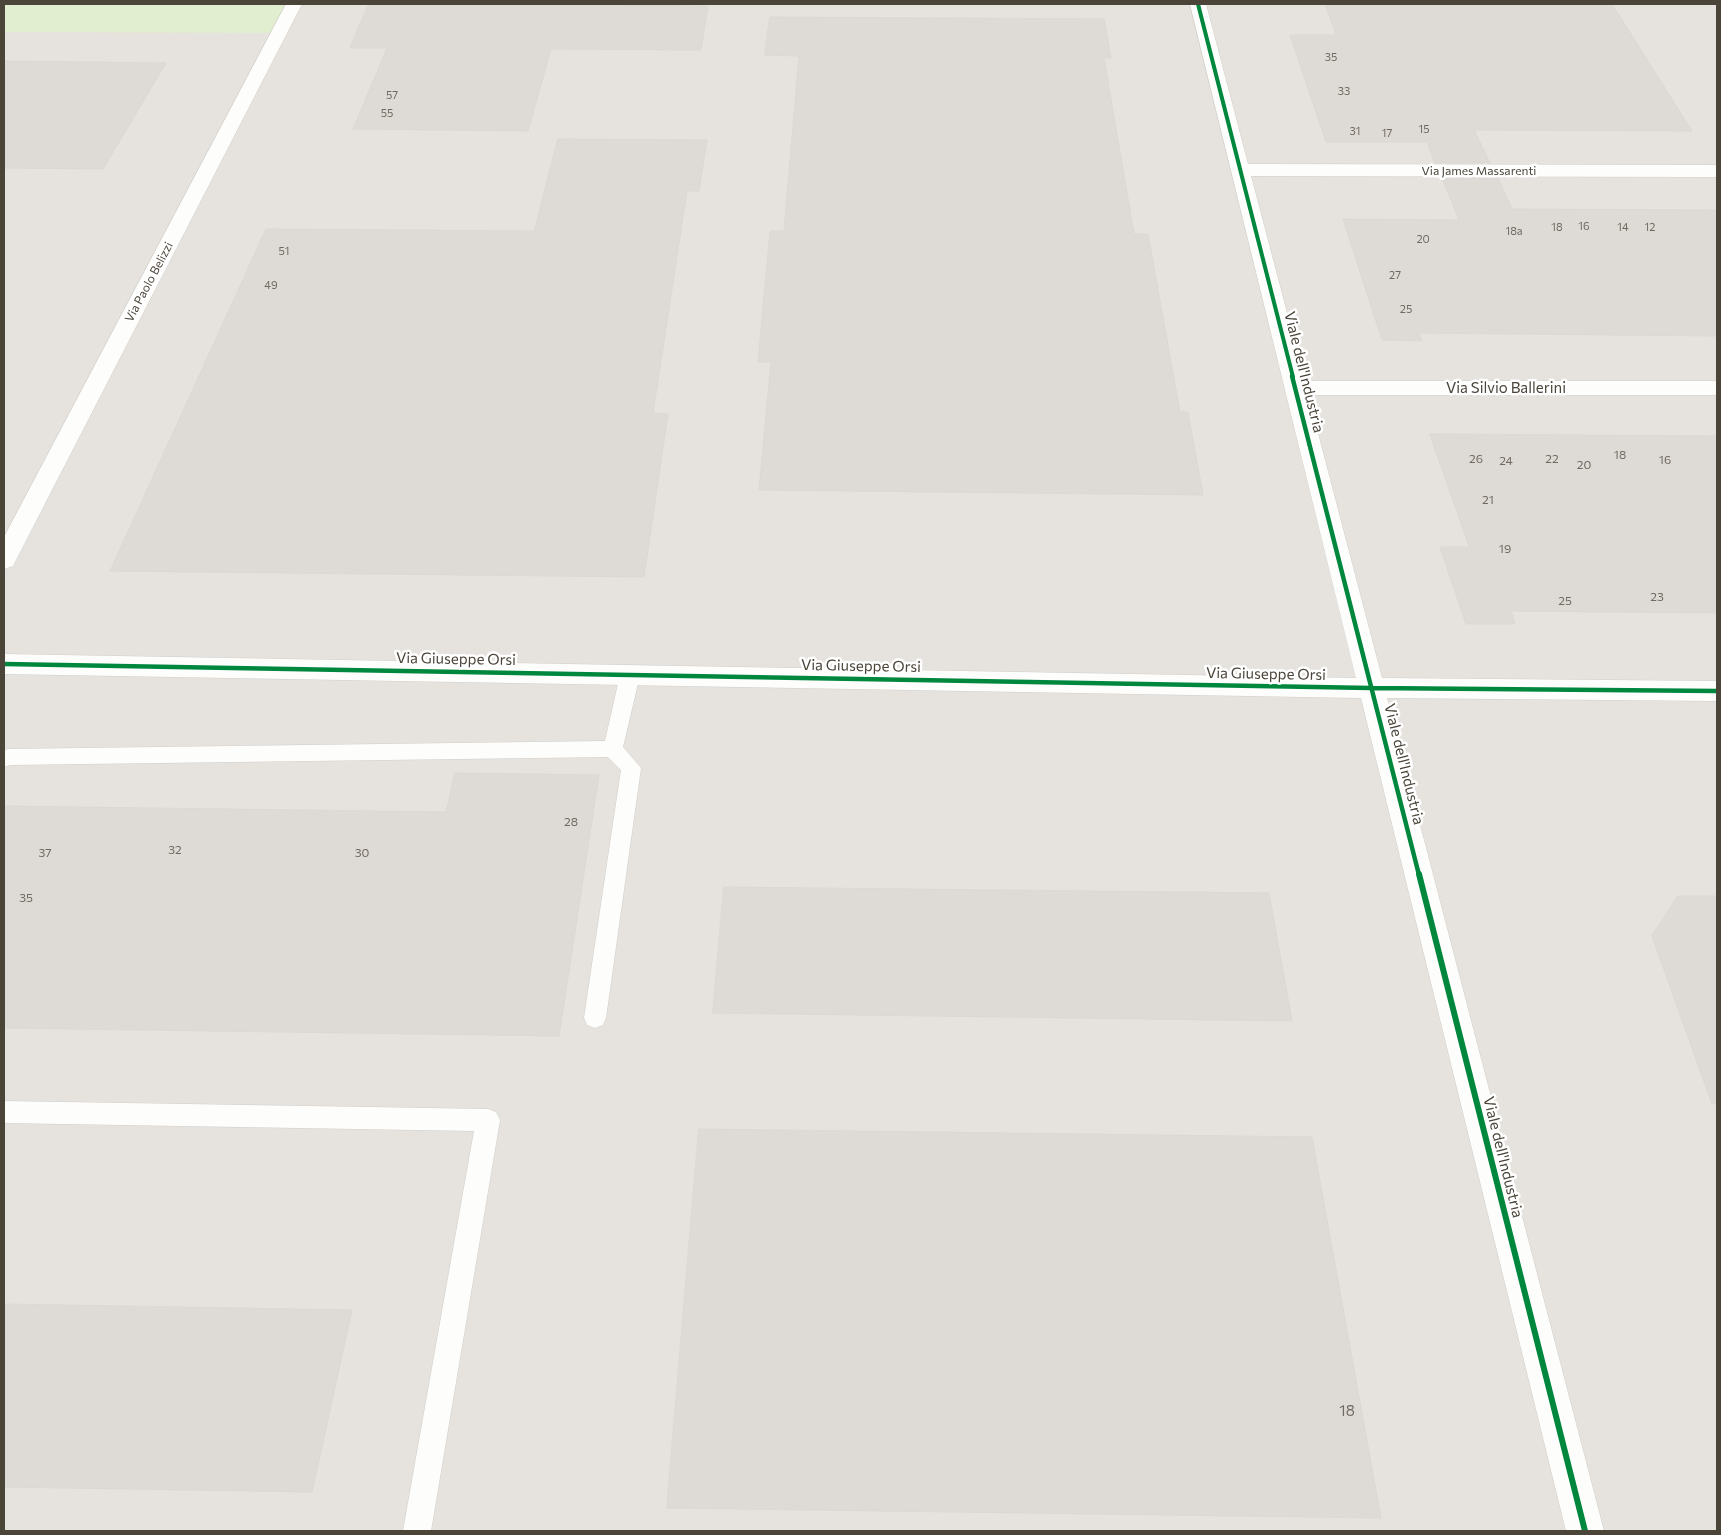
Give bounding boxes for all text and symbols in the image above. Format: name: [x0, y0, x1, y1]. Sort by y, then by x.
house number: 35: [1325, 50, 1337, 64]
house number: 33: [1338, 84, 1350, 98]
house number: 57: [386, 88, 398, 102]
house number: 55: [381, 106, 393, 120]
house number: 15: [1418, 122, 1430, 136]
house number: 31: [1350, 124, 1360, 138]
house number: 17: [1382, 126, 1392, 140]
street label: Via James Massarenti: [1422, 164, 1536, 178]
house number: 16: [1578, 219, 1590, 233]
house number: 18: [1551, 220, 1563, 234]
house number: 14: [1617, 220, 1629, 234]
house number: 12: [1645, 220, 1655, 234]
house number: 18a: [1505, 224, 1523, 238]
house number: 20: [1416, 232, 1430, 246]
street label: Via Paolo Belizzi: [122, 240, 176, 324]
house number: 51: [278, 244, 290, 258]
house number: 27: [1389, 268, 1401, 282]
house number: 49: [264, 278, 278, 292]
house number: 25: [1400, 302, 1412, 316]
street label: Viale dell'Industria: [1280, 310, 1328, 434]
street label: Via Silvio Ballerini: [1446, 379, 1566, 397]
house number: 18: [1614, 448, 1626, 462]
house number: 26: [1469, 452, 1483, 466]
house number: 22: [1545, 452, 1559, 466]
house number: 16: [1659, 453, 1671, 467]
house number: 24: [1499, 454, 1513, 468]
house number: 20: [1577, 458, 1591, 472]
house number: 21: [1482, 493, 1494, 507]
house number: 19: [1499, 542, 1511, 556]
house number: 23: [1650, 590, 1664, 604]
house number: 25: [1558, 594, 1572, 608]
street label: Via Giuseppe Orsi: [396, 649, 516, 669]
street label: Via Giuseppe Orsi: [801, 656, 921, 676]
street label: Via Giuseppe Orsi: [1206, 664, 1326, 684]
street label: Viale dell'Industria: [1380, 702, 1428, 826]
house number: 28: [564, 815, 578, 829]
house number: 32: [168, 843, 182, 857]
house number: 37: [38, 846, 52, 860]
house number: 30: [355, 846, 369, 860]
house number: 35: [19, 891, 33, 905]
street label: Viale dell'Industria: [1479, 1095, 1527, 1219]
house number: 18: [1339, 1402, 1355, 1420]

